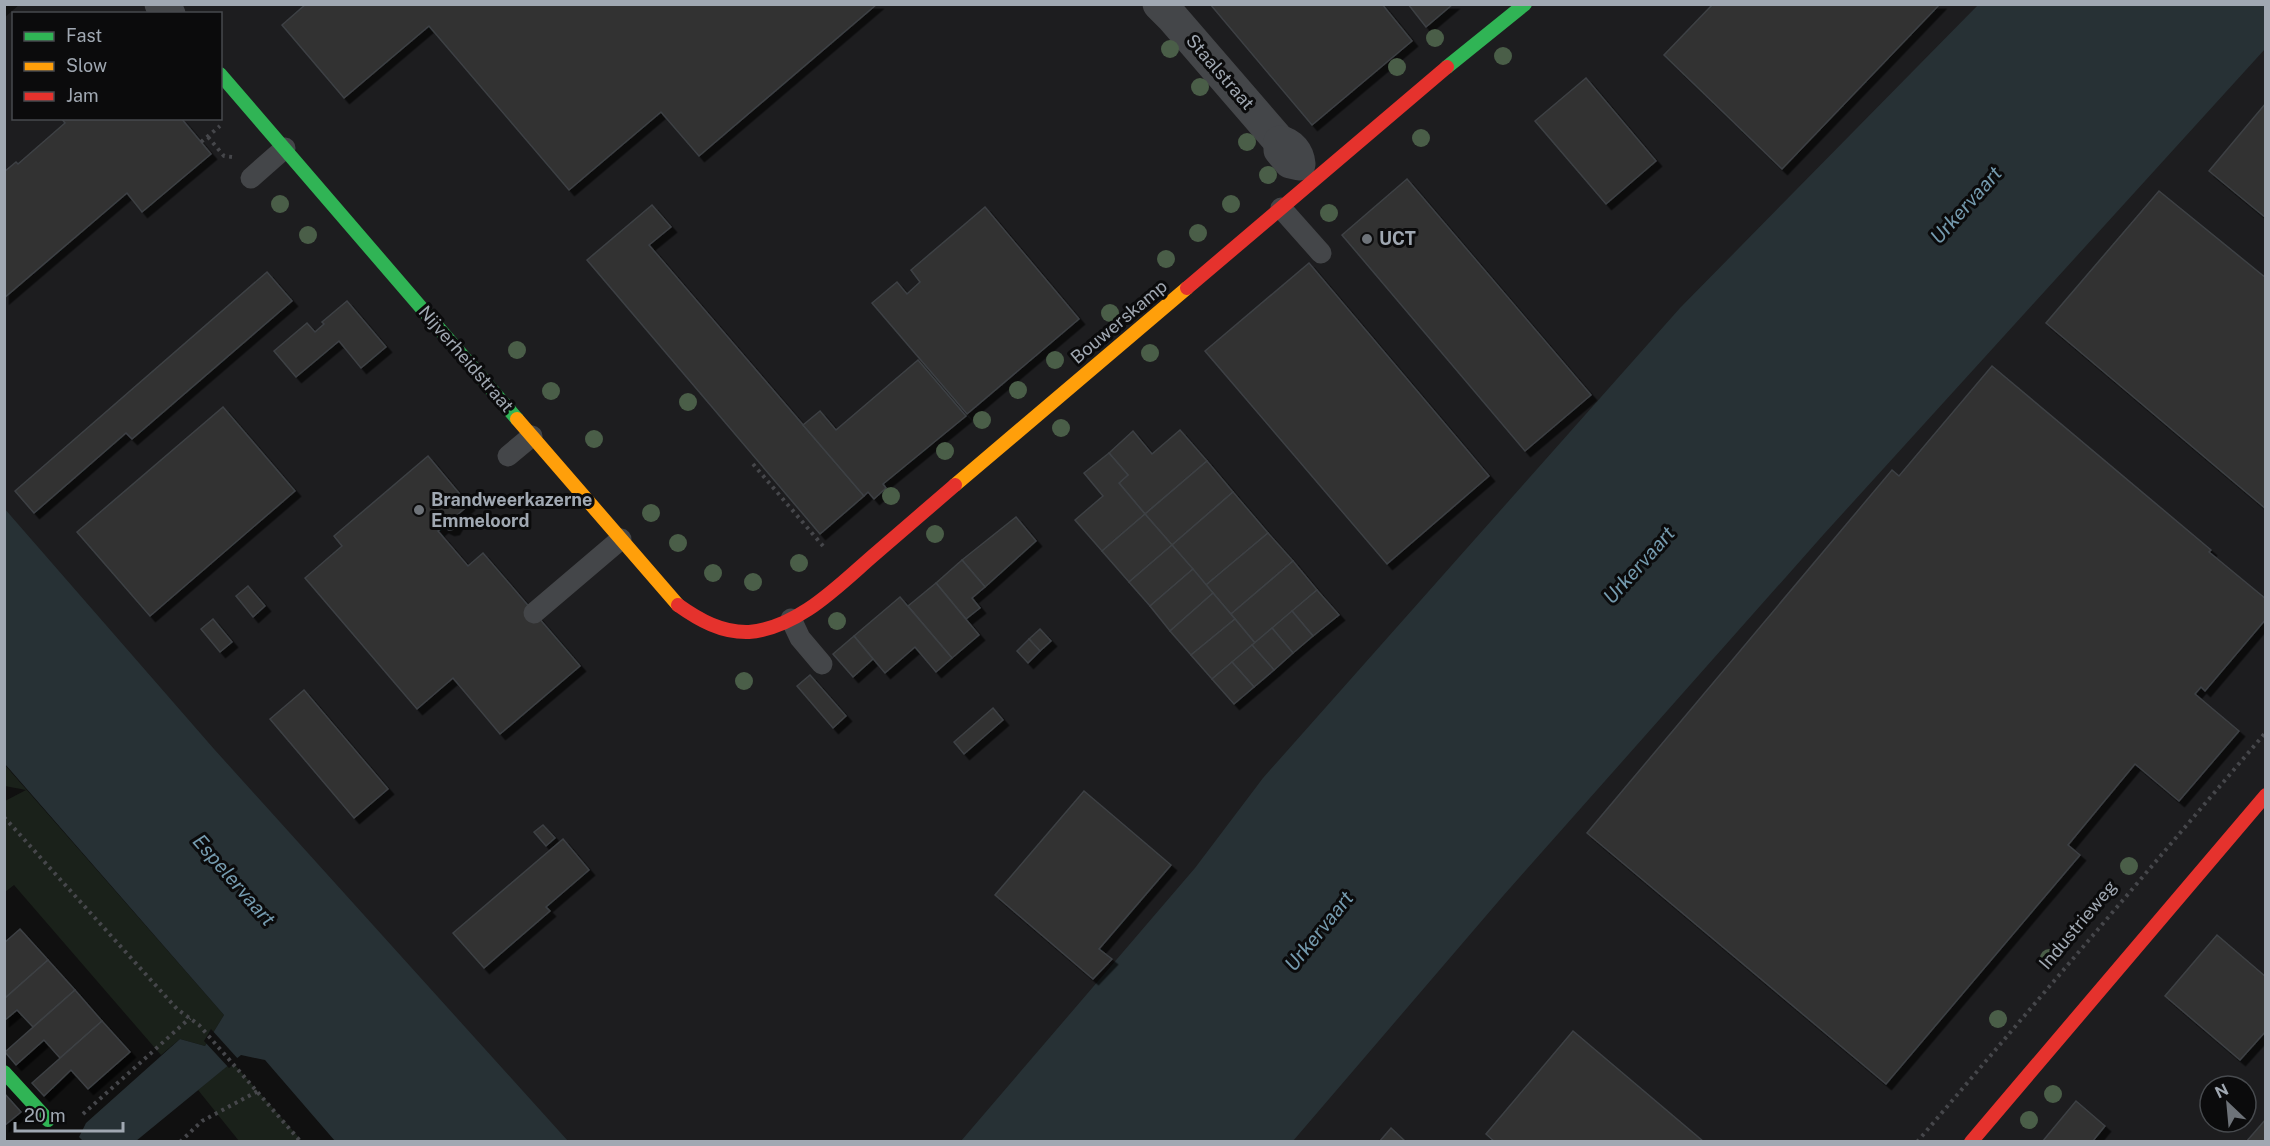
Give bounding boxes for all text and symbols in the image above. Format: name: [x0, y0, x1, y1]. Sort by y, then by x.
legend: [12, 12, 222, 120]
text: Fast: [66, 25, 102, 46]
street label: Staalstraat: [1182, 30, 1259, 114]
text: Slow: [66, 55, 107, 76]
text: Jam: [66, 85, 99, 106]
water label: Urkervaart: [1925, 161, 2007, 249]
place label: UCT: [1379, 228, 1416, 249]
marker: UCT: [1360, 232, 1374, 246]
street label: Bouwerskamp: [1066, 275, 1171, 368]
street label: Nijverheidstraat: [415, 301, 518, 416]
place label: Brandweerkazerne Emmeloord: [431, 489, 592, 531]
marker: Brandweerkazerne Emmeloord: [412, 503, 426, 517]
water label: Urkervaart: [1598, 521, 1680, 609]
water label: Espelervaart: [188, 829, 281, 931]
street label: Industrieweg: [2034, 876, 2121, 973]
water label: Urkervaart: [1280, 886, 1359, 976]
north arrow: [2198, 1074, 2258, 1134]
text: N: [2212, 1080, 2231, 1102]
scale bar: [15, 1095, 123, 1133]
text: 20 m: [24, 1105, 66, 1126]

